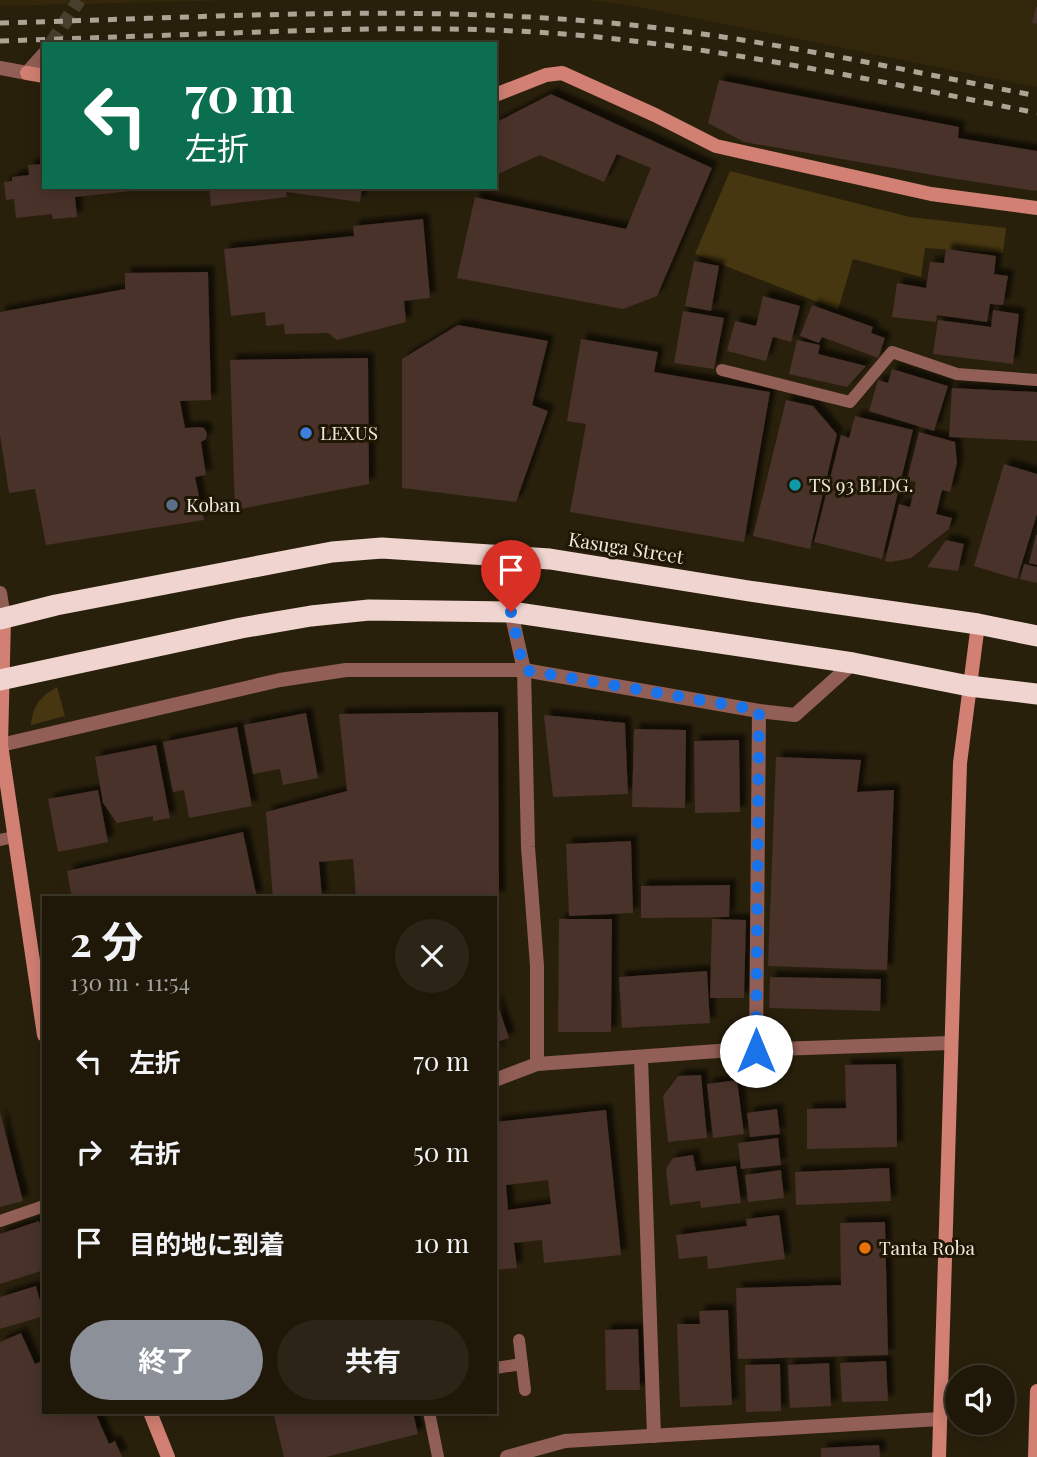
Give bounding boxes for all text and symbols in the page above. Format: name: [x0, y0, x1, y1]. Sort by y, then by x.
text: 70 m: [185, 60, 295, 125]
icon: left: [70, 70, 161, 161]
text: 左折: [185, 125, 249, 168]
place label: LEXUS: [320, 419, 378, 445]
marker: LEXUS: [298, 425, 314, 441]
place label: TS 93 BLDG.: [809, 471, 914, 497]
marker: TS 93 BLDG.: [787, 477, 803, 493]
place label: Koban: [186, 491, 241, 517]
marker: Koban: [164, 497, 180, 513]
street label: Kasuga Street: [567, 525, 686, 569]
pin: [481, 540, 541, 612]
icon: arrive: [492, 551, 530, 589]
text: 2 分: [70, 912, 143, 968]
button: close: [395, 919, 469, 993]
text: 130 m · 11:54: [70, 966, 190, 997]
position arrow: [719, 1014, 793, 1088]
icon: left: [70, 1042, 108, 1080]
text: 70 m: [413, 1043, 469, 1078]
text: 左折: [129, 1044, 181, 1079]
icon: right: [70, 1133, 108, 1171]
text: 50 m: [413, 1134, 469, 1169]
text: 右折: [129, 1135, 181, 1170]
icon: arrive: [70, 1224, 108, 1262]
text: 10 m: [414, 1225, 469, 1260]
text: 目的地に到着: [129, 1226, 285, 1261]
place label: Tanta Roba: [879, 1234, 975, 1260]
marker: Tanta Roba: [857, 1240, 873, 1256]
button: 終了: [70, 1320, 263, 1400]
button: 共有: [277, 1320, 469, 1400]
map controls: [945, 1365, 1015, 1435]
button: sound: [945, 1365, 1015, 1435]

